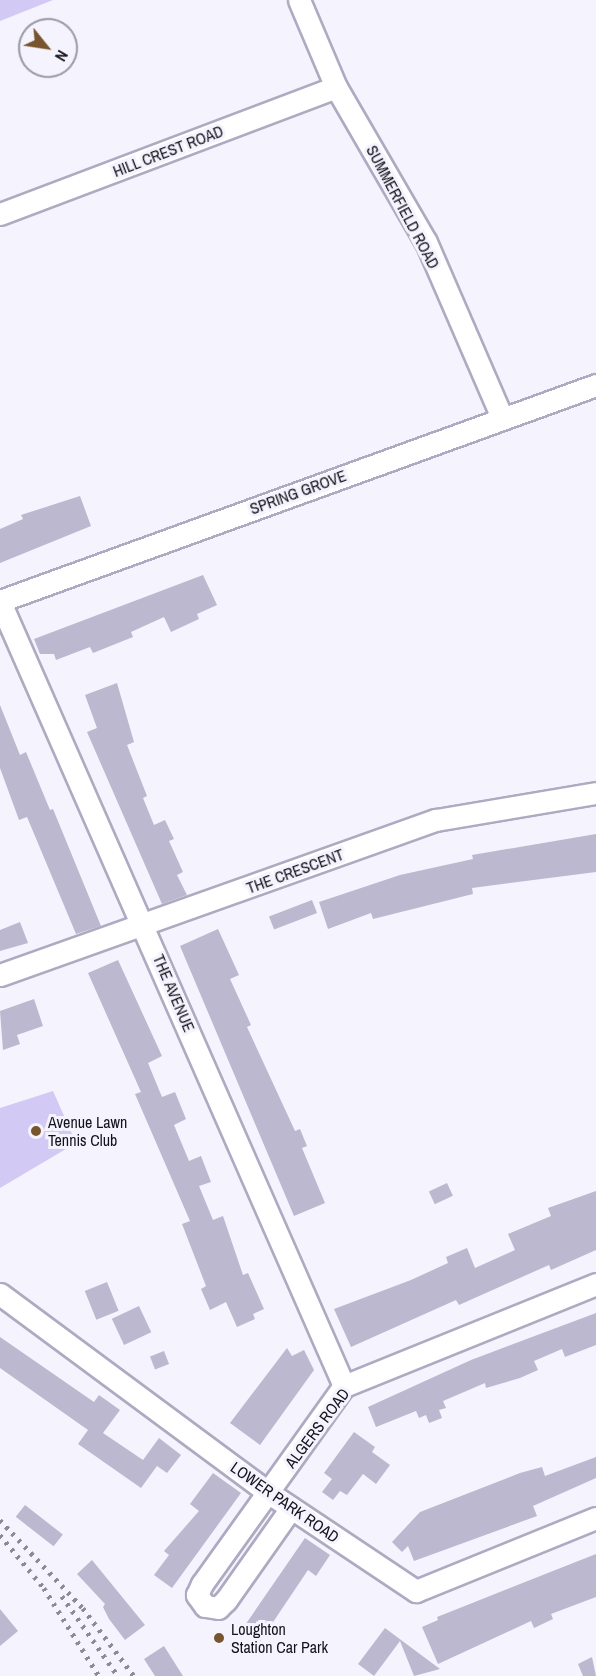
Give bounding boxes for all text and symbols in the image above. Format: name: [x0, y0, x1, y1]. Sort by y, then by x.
north arrow: [18, 18, 78, 78]
text: N: [50, 46, 74, 66]
street label: HILL CREST ROAD: [110, 121, 226, 181]
street label: SUMMERFIELD ROAD: [362, 142, 444, 272]
street label: SPRING GROVE: [247, 466, 349, 518]
street label: THE CRESCENT: [244, 845, 346, 897]
street label: THE AVENUE: [149, 951, 199, 1035]
place label: Avenue Lawn Tennis Club: [48, 1112, 127, 1150]
marker: Avenue Lawn Tennis Club: [29, 1124, 43, 1138]
street label: ALGERS ROAD: [281, 1384, 353, 1472]
street label: LOWER PARK ROAD: [227, 1457, 343, 1547]
place label: Loughton Station Car Park: [231, 1619, 328, 1657]
marker: Loughton Station Car Park: [212, 1631, 226, 1645]

